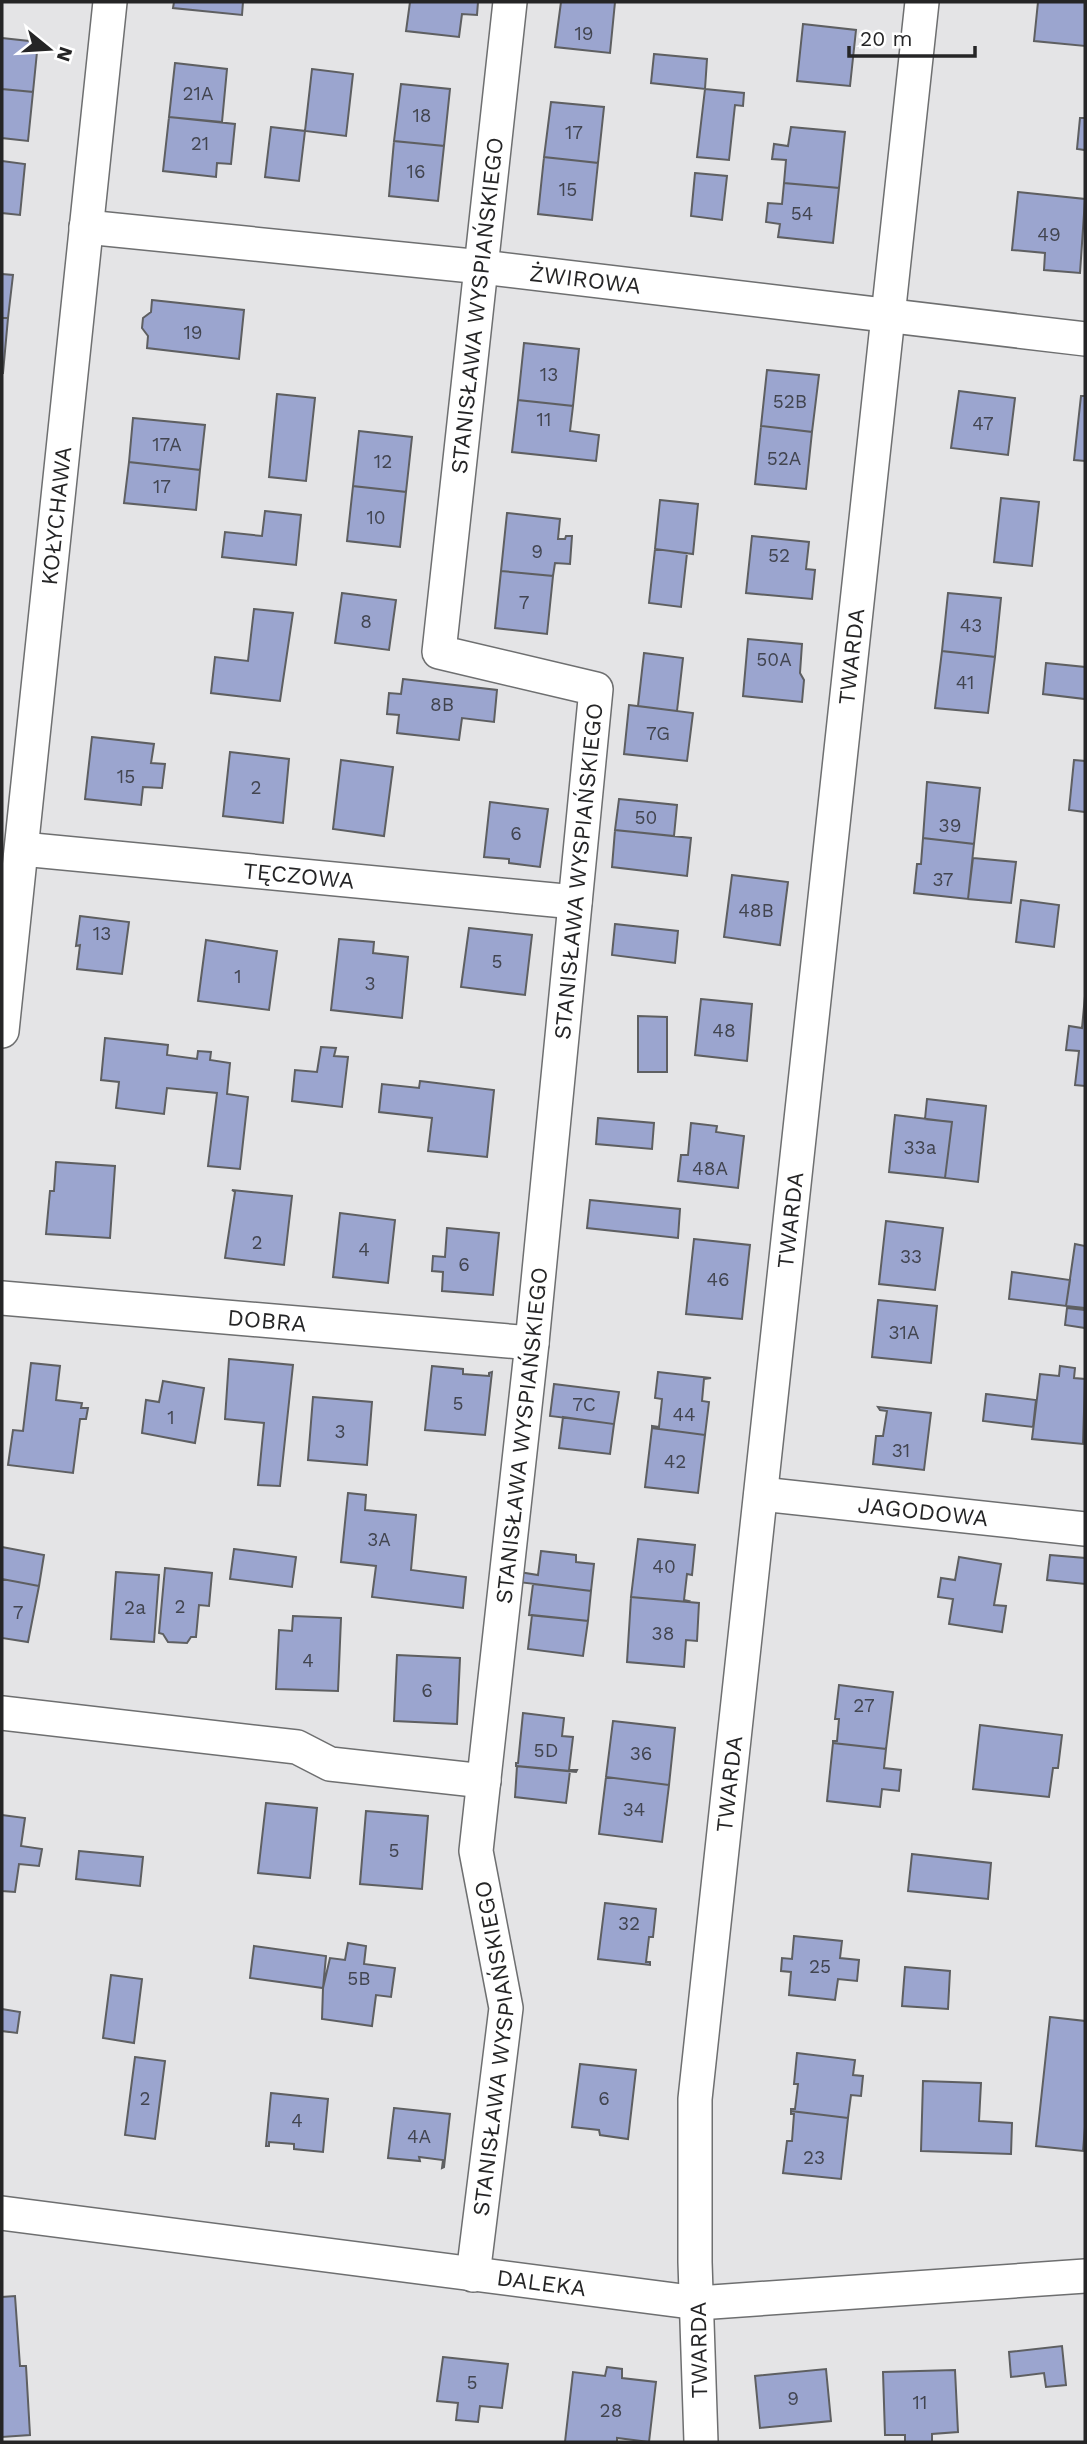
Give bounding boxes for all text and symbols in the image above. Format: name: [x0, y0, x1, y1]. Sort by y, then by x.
north arrow: [14, 14, 84, 84]
scale bar: [849, 14, 975, 58]
house number: 19: [574, 22, 594, 45]
text: 20 m: [860, 26, 912, 51]
text: N: [52, 44, 78, 64]
house number: 21A: [182, 82, 214, 105]
house number: 18: [412, 104, 432, 127]
house number: 17: [565, 121, 583, 144]
house number: 21: [191, 132, 209, 155]
street label: STANISŁAWA WYSPIAŃSKIEGO: [445, 136, 509, 475]
house number: 16: [407, 160, 425, 183]
house number: 15: [559, 178, 577, 201]
house number: 54: [791, 202, 813, 225]
house number: 49: [1037, 223, 1061, 246]
street label: ŻWIROWA: [528, 259, 642, 299]
house number: 19: [183, 321, 203, 344]
house number: 13: [540, 363, 558, 386]
house number: 52B: [773, 390, 807, 413]
house number: 11: [537, 408, 551, 431]
house number: 47: [972, 412, 994, 435]
house number: 17A: [152, 433, 182, 456]
street label: KOŁYCHAWA: [35, 445, 77, 587]
house number: 52A: [767, 447, 802, 470]
house number: 12: [374, 450, 392, 473]
house number: 17: [153, 475, 171, 498]
house number: 10: [366, 506, 386, 529]
house number: 9: [531, 540, 543, 563]
house number: 52: [768, 544, 790, 567]
house number: 7: [519, 591, 529, 614]
street label: TWARDA: [833, 607, 870, 706]
house number: 8: [360, 610, 372, 633]
house number: 43: [960, 614, 982, 637]
house number: 50A: [756, 648, 792, 671]
house number: 41: [956, 671, 974, 694]
house number: 8B: [430, 693, 454, 716]
street label: STANISŁAWA WYSPIAŃSKIEGO: [548, 701, 608, 1041]
house number: 7G: [646, 722, 670, 745]
house number: 15: [117, 765, 135, 788]
house number: 2: [250, 776, 262, 799]
house number: 50: [635, 806, 657, 829]
house number: 39: [939, 814, 961, 837]
house number: 6: [510, 822, 522, 845]
street label: TĘCZOWA: [242, 857, 356, 894]
house number: 37: [933, 868, 953, 891]
house number: 48B: [738, 899, 774, 922]
house number: 13: [93, 922, 111, 945]
house number: 5: [491, 950, 503, 973]
house number: 1: [234, 965, 242, 988]
house number: 3: [364, 972, 376, 995]
house number: 48: [712, 1019, 736, 1042]
house number: 33a: [904, 1136, 937, 1159]
house number: 48A: [692, 1157, 728, 1180]
street label: TWARDA: [771, 1171, 809, 1270]
house number: 2: [251, 1231, 263, 1254]
house number: 4: [358, 1238, 370, 1261]
house number: 33: [900, 1245, 922, 1268]
house number: 6: [458, 1253, 470, 1276]
street label: STANISŁAWA WYSPIAŃSKIEGO: [490, 1266, 553, 1605]
house number: 46: [706, 1268, 730, 1291]
street label: DOBRA: [226, 1304, 308, 1337]
house number: 31A: [888, 1321, 920, 1344]
house number: 5: [452, 1392, 464, 1415]
house number: 7C: [572, 1393, 596, 1416]
house number: 44: [672, 1403, 696, 1426]
house number: 1: [167, 1406, 175, 1429]
house number: 3: [334, 1420, 346, 1443]
house number: 31: [892, 1439, 910, 1462]
house number: 42: [664, 1450, 686, 1473]
street label: JAGODOWA: [856, 1491, 990, 1532]
house number: 3A: [367, 1528, 391, 1551]
house number: 40: [652, 1555, 676, 1578]
house number: 2: [174, 1595, 186, 1618]
house number: 2a: [124, 1596, 146, 1619]
house number: 7: [13, 1601, 23, 1624]
house number: 38: [652, 1622, 674, 1645]
house number: 4: [302, 1649, 314, 1672]
house number: 6: [421, 1679, 433, 1702]
house number: 27: [853, 1694, 875, 1717]
street label: TWARDA: [710, 1734, 748, 1834]
house number: 5D: [534, 1739, 558, 1762]
house number: 36: [630, 1742, 652, 1765]
house number: 34: [623, 1798, 645, 1821]
house number: 5: [388, 1839, 400, 1862]
street label: STANISŁAWA WYSPIAŃSKIEGO: [467, 1879, 520, 2217]
house number: 32: [618, 1912, 640, 1935]
house number: 25: [809, 1955, 831, 1978]
house number: 5B: [347, 1967, 371, 1990]
house number: 2: [139, 2087, 151, 2110]
house number: 6: [598, 2087, 610, 2110]
house number: 4: [291, 2109, 303, 2132]
house number: 4A: [407, 2125, 432, 2148]
house number: 23: [803, 2146, 825, 2169]
street label: DALEKA: [495, 2264, 588, 2302]
street label: TWARDA: [685, 2301, 713, 2399]
house number: 5: [466, 2371, 478, 2394]
house number: 9: [787, 2387, 799, 2410]
house number: 11: [913, 2391, 927, 2414]
house number: 28: [600, 2399, 622, 2422]

